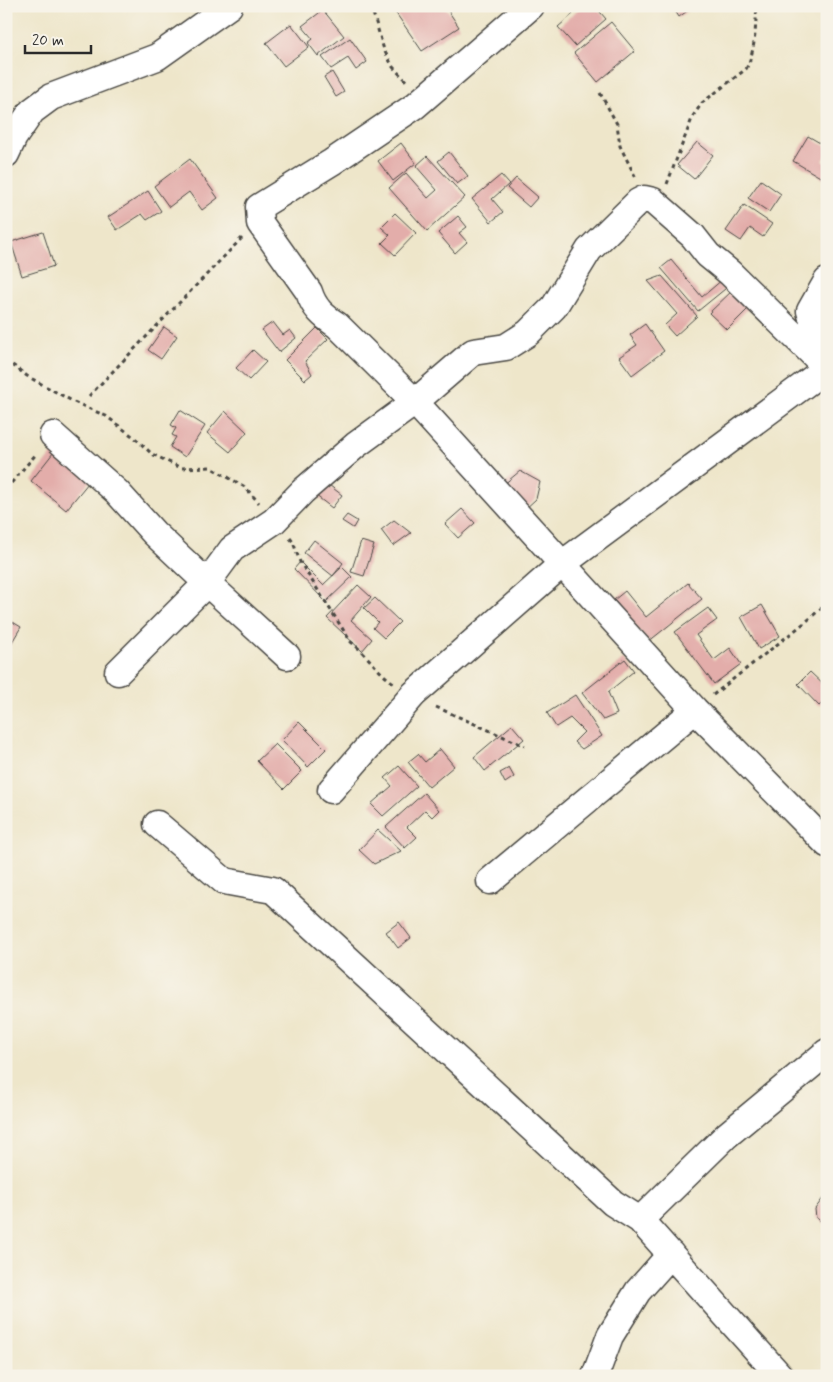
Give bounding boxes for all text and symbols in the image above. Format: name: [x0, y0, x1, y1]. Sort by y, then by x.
scale bar: [25, 22, 91, 54]
text: 20 m: [32, 31, 64, 51]

